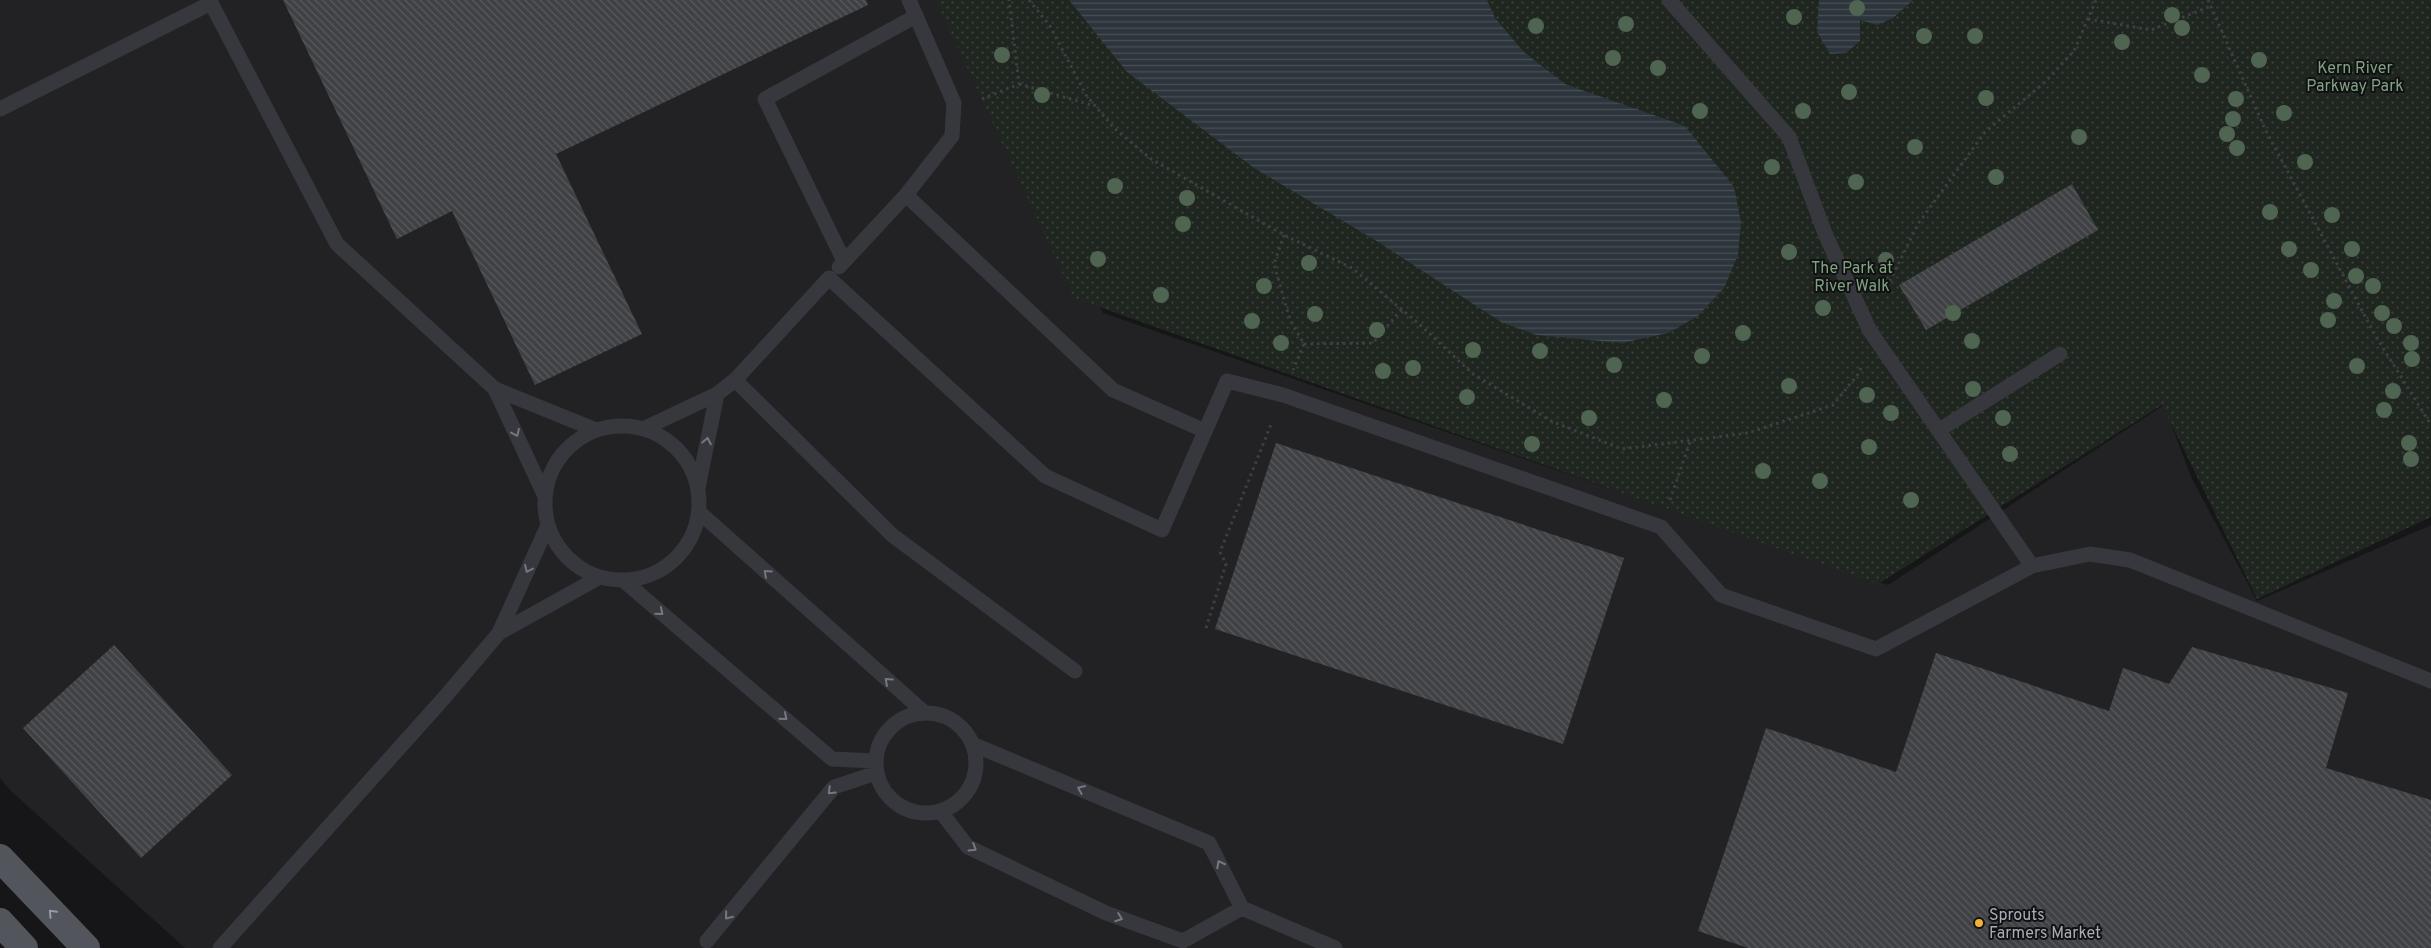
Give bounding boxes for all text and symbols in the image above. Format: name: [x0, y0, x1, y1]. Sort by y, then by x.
park label: Kern River Parkway Park: [2306, 59, 2404, 97]
park label: The Park at River Walk: [1811, 259, 1893, 297]
one-way arrow: [509, 428, 520, 437]
one-way arrow: [702, 437, 712, 445]
one-way arrow: [524, 564, 534, 573]
one-way arrow: [763, 570, 772, 579]
one-way arrow: [654, 606, 663, 615]
one-way arrow: [885, 678, 894, 687]
one-way arrow: [778, 712, 787, 721]
one-way arrow: [828, 785, 837, 794]
one-way arrow: [1078, 785, 1086, 795]
one-way arrow: [967, 841, 976, 851]
one-way arrow: [1216, 861, 1226, 870]
place label: Sprouts Farmers Market: [1989, 906, 2101, 944]
one-way arrow: [49, 910, 58, 919]
one-way arrow: [725, 910, 733, 919]
one-way arrow: [1114, 911, 1123, 922]
marker: Sprouts Farmers Market: [1973, 917, 1985, 929]

